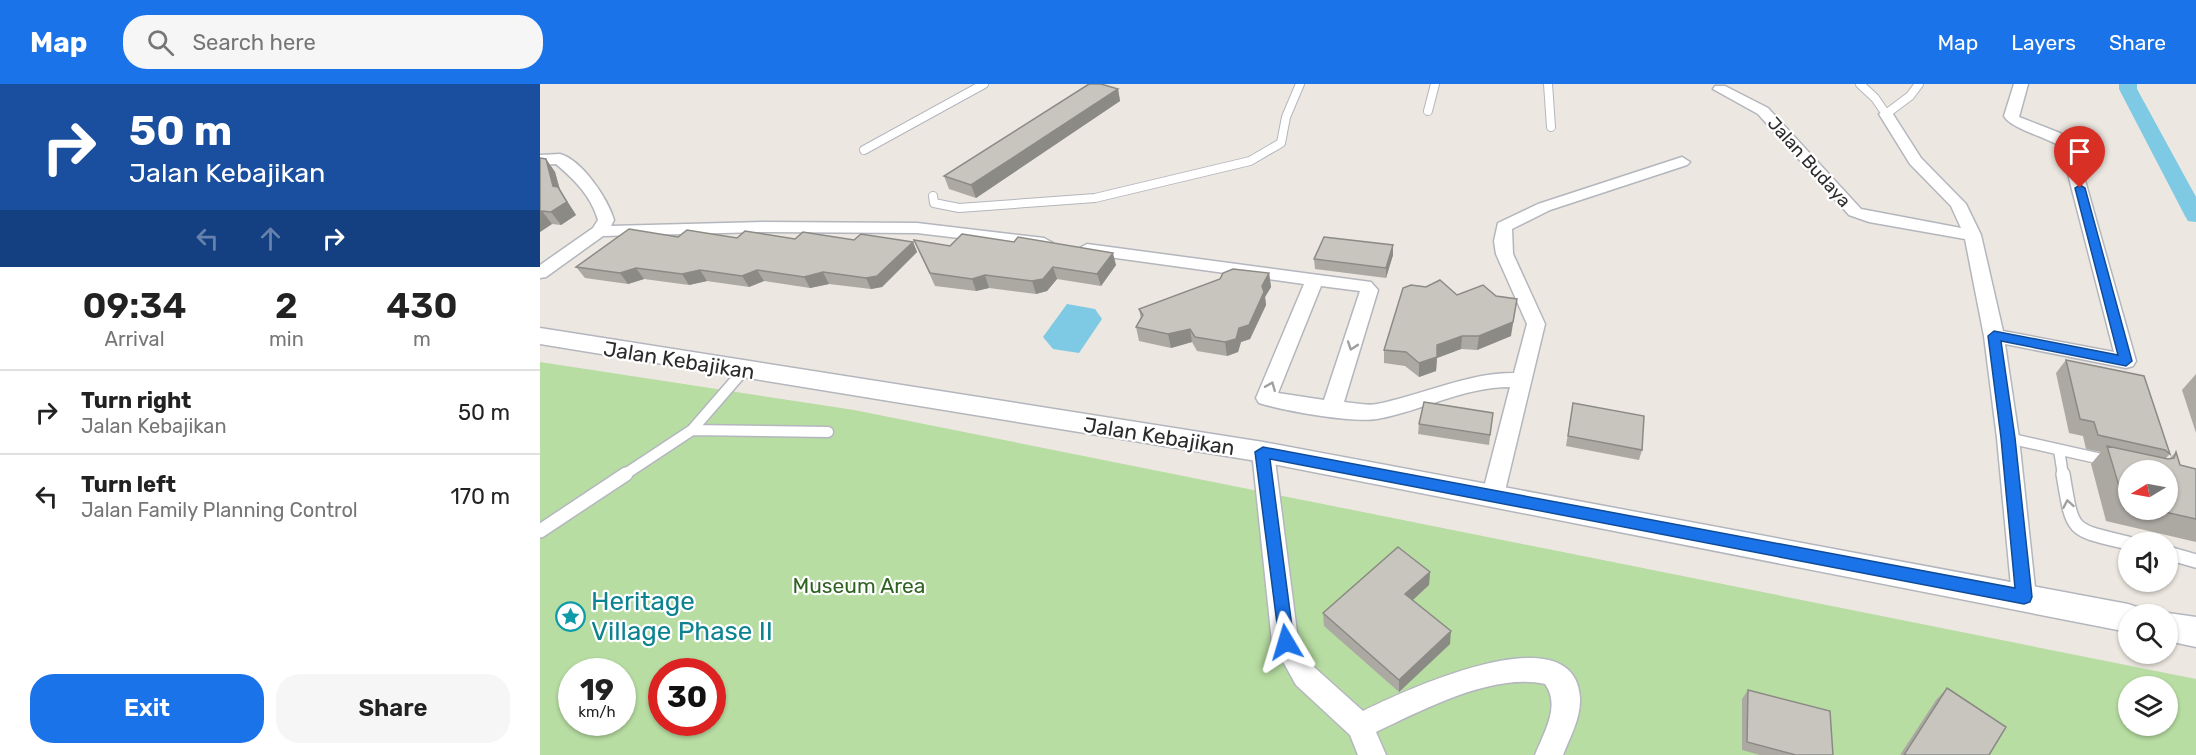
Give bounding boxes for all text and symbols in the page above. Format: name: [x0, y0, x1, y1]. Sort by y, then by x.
search box: [123, 15, 543, 69]
text: Map: [30, 26, 87, 59]
icon: search: [144, 26, 177, 59]
text: Search here: [192, 29, 316, 56]
text: Map: [1937, 30, 1978, 55]
text: Layers: [2011, 30, 2076, 55]
text: Share: [2109, 30, 2166, 55]
text: 50 m: [129, 106, 232, 156]
icon: right: [30, 108, 108, 186]
street label: Jalan Budaya: [1763, 112, 1855, 212]
pin: [2054, 126, 2105, 188]
icon: arrive: [2063, 135, 2096, 168]
text: Jalan Kebajikan: [129, 157, 325, 189]
icon: left: [191, 222, 224, 255]
icon: ahead: [254, 222, 287, 255]
icon: right: [317, 222, 350, 255]
text: 09:34: [82, 284, 187, 327]
text: 2: [275, 284, 298, 327]
text: 430: [386, 284, 457, 327]
text: Arrival: [104, 327, 165, 351]
text: min: [269, 327, 304, 351]
text: m: [413, 327, 431, 351]
street label: Jalan Kebajikan: [602, 336, 756, 384]
one-way arrow: [1347, 340, 1360, 351]
one-way arrow: [1264, 381, 1276, 392]
text: Turn right: [81, 387, 191, 414]
icon: right: [30, 396, 63, 429]
text: 50 m: [458, 399, 510, 426]
street label: Jalan Kebajikan: [1082, 412, 1236, 460]
text: Jalan Kebajikan: [81, 414, 227, 438]
north arrow: [2118, 460, 2178, 520]
map controls: [2118, 460, 2178, 736]
text: Turn left: [81, 471, 176, 498]
icon: left: [30, 480, 63, 513]
text: 170 m: [450, 483, 510, 510]
text: Jalan Family Planning Control: [81, 498, 358, 522]
one-way arrow: [2063, 500, 2075, 509]
button: sound: [2118, 532, 2178, 592]
park label: Museum Area: [793, 573, 925, 598]
place label: Heritage Village Phase II: [591, 586, 773, 647]
place icon: Heritage Village Phase II: [554, 600, 586, 632]
button: search: [2118, 604, 2178, 664]
position arrow: [1254, 610, 1318, 674]
speed limit sign: 30: [648, 658, 726, 736]
text: 19: [580, 672, 614, 708]
button: Exit: [30, 674, 264, 743]
button: Share: [276, 674, 510, 743]
button: layers: [2118, 676, 2178, 736]
text: km/h: [578, 703, 616, 721]

